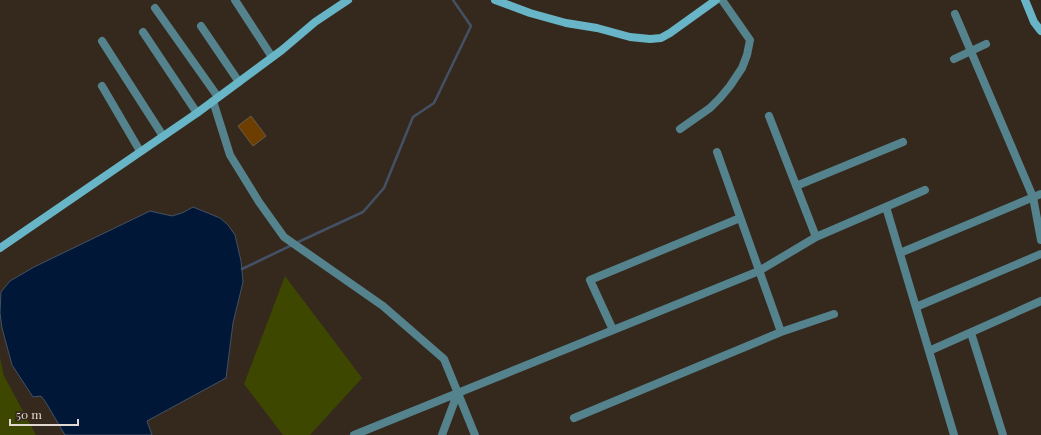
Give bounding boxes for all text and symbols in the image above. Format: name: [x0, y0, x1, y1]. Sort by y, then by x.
scale bar: [10, 401, 78, 427]
text: 50 m: [16, 406, 42, 422]

